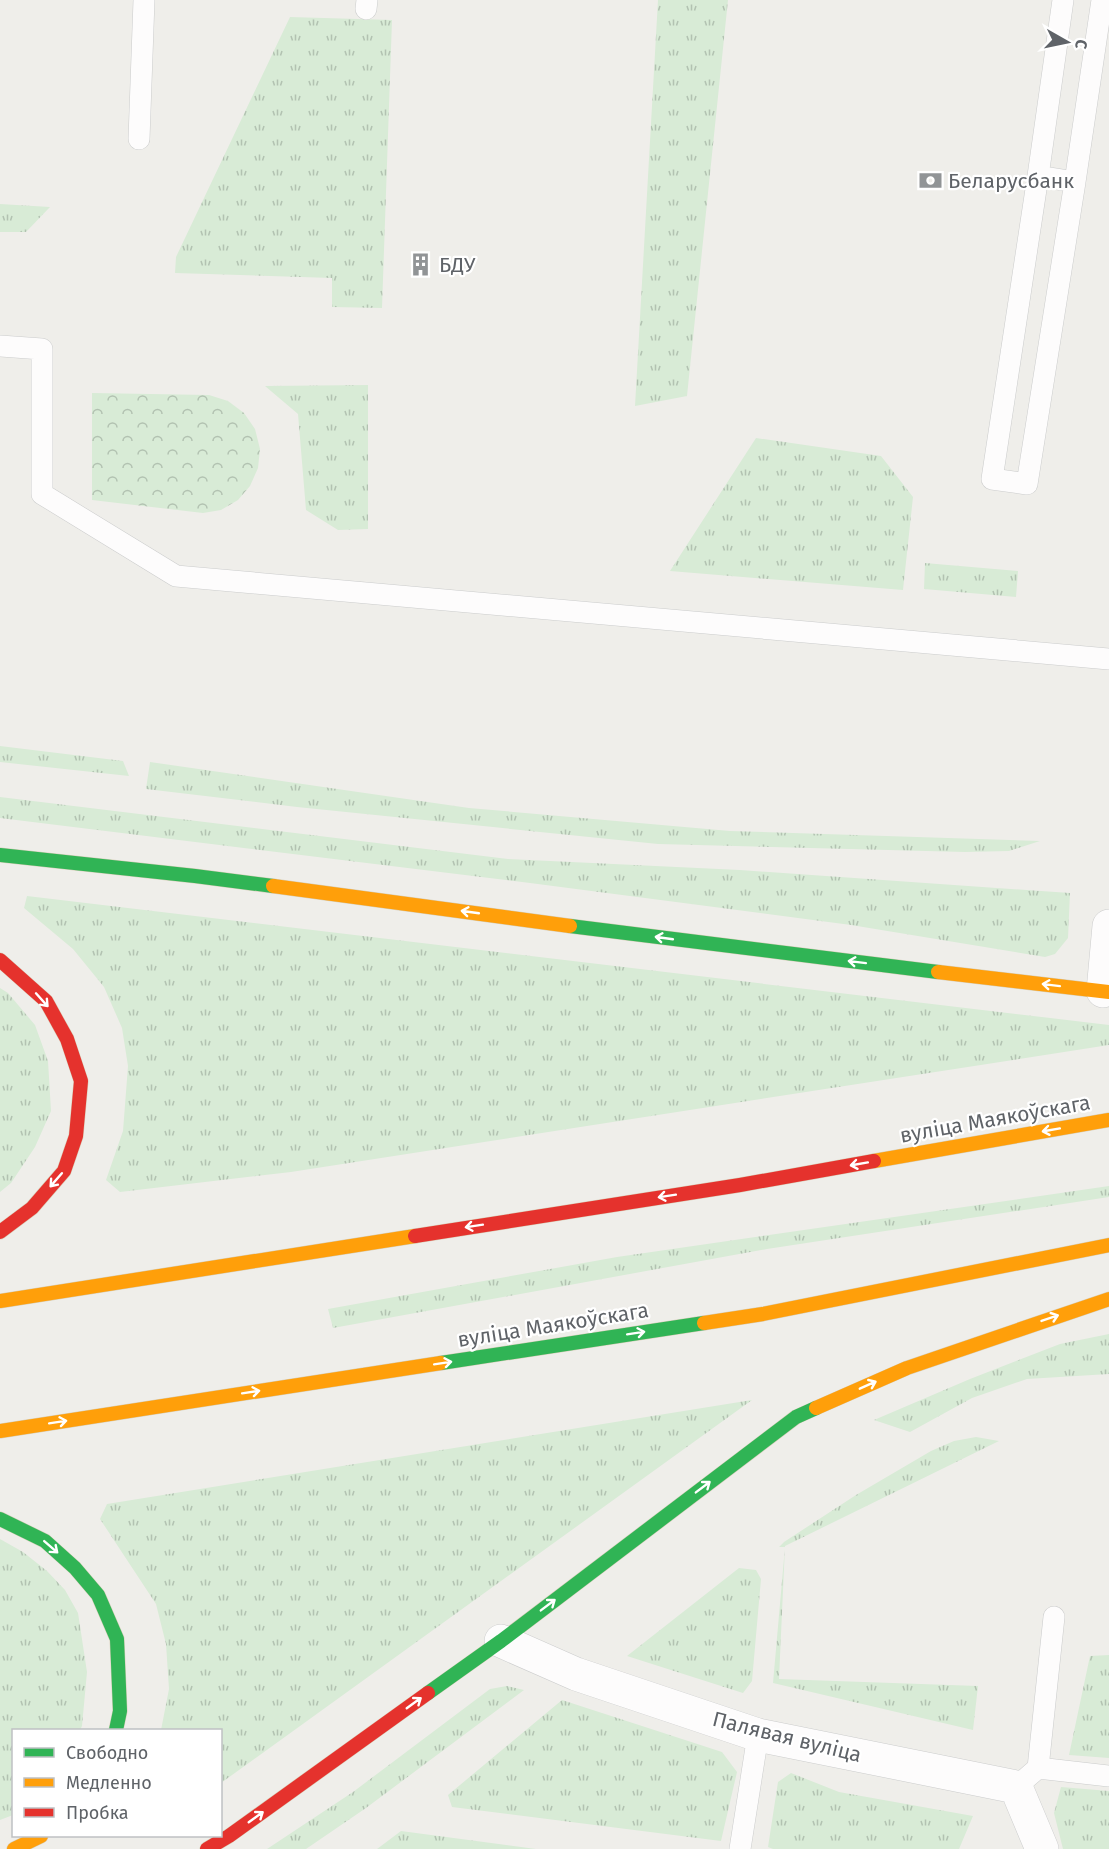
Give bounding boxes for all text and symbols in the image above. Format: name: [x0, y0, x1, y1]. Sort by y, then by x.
north arrow: [1037, 12, 1097, 72]
text: С: [1071, 38, 1091, 51]
bank icon: Беларусбанк: [917, 168, 943, 194]
place label: Беларусбанк: [948, 168, 1074, 194]
building icon: БДУ: [408, 252, 434, 278]
place label: БДУ: [439, 252, 476, 278]
one-way arrow: [461, 907, 481, 918]
one-way arrow: [654, 932, 674, 943]
one-way arrow: [848, 956, 868, 967]
one-way arrow: [1041, 979, 1061, 990]
one-way arrow: [35, 991, 49, 1007]
street label: вуліца Маякоўскага: [898, 1089, 1092, 1149]
one-way arrow: [1042, 1125, 1062, 1136]
one-way arrow: [850, 1159, 870, 1170]
one-way arrow: [49, 1172, 63, 1187]
one-way arrow: [658, 1191, 677, 1202]
one-way arrow: [465, 1221, 485, 1232]
street label: вуліца Маякоўскага: [456, 1297, 650, 1353]
one-way arrow: [1041, 1312, 1059, 1323]
one-way arrow: [626, 1327, 645, 1338]
one-way arrow: [433, 1357, 453, 1368]
one-way arrow: [858, 1379, 876, 1391]
one-way arrow: [240, 1387, 260, 1398]
one-way arrow: [47, 1416, 67, 1427]
one-way arrow: [695, 1481, 711, 1494]
one-way arrow: [43, 1540, 58, 1554]
one-way arrow: [539, 1599, 555, 1612]
one-way arrow: [405, 1697, 421, 1709]
street label: Палявая вуліца: [710, 1706, 864, 1768]
legend: [12, 1729, 222, 1837]
text: Свободно: [66, 1742, 148, 1764]
text: Медленно: [66, 1772, 152, 1794]
text: Пробка: [66, 1802, 129, 1824]
one-way arrow: [247, 1811, 263, 1823]

